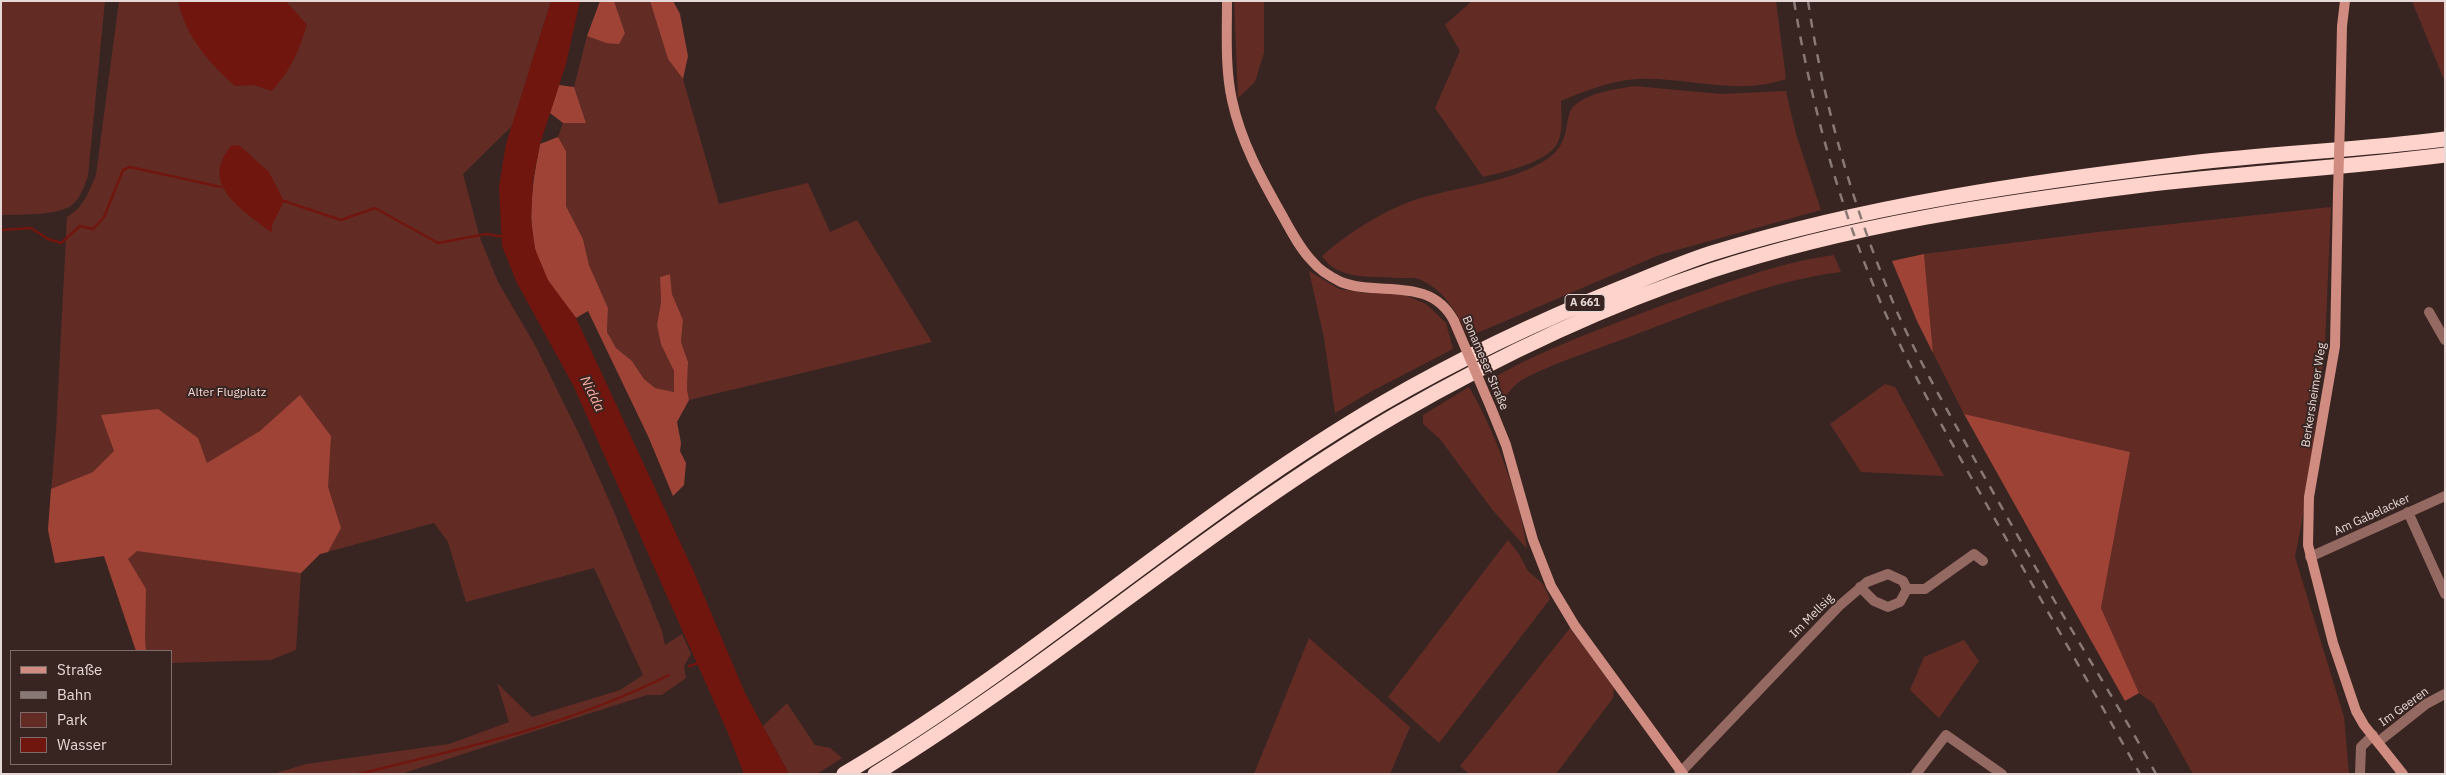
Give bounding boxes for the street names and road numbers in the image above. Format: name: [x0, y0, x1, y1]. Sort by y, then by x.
road number: A 661: [1565, 294, 1605, 312]
street label: Bonameser Straße: [1459, 314, 1511, 412]
street label: Berkersheimer Weg: [2299, 342, 2329, 448]
street label: Am Gabelacker: [2332, 491, 2412, 539]
street label: Im Mellsig: [1787, 591, 1837, 641]
street label: Im Geeren: [2377, 684, 2431, 730]

